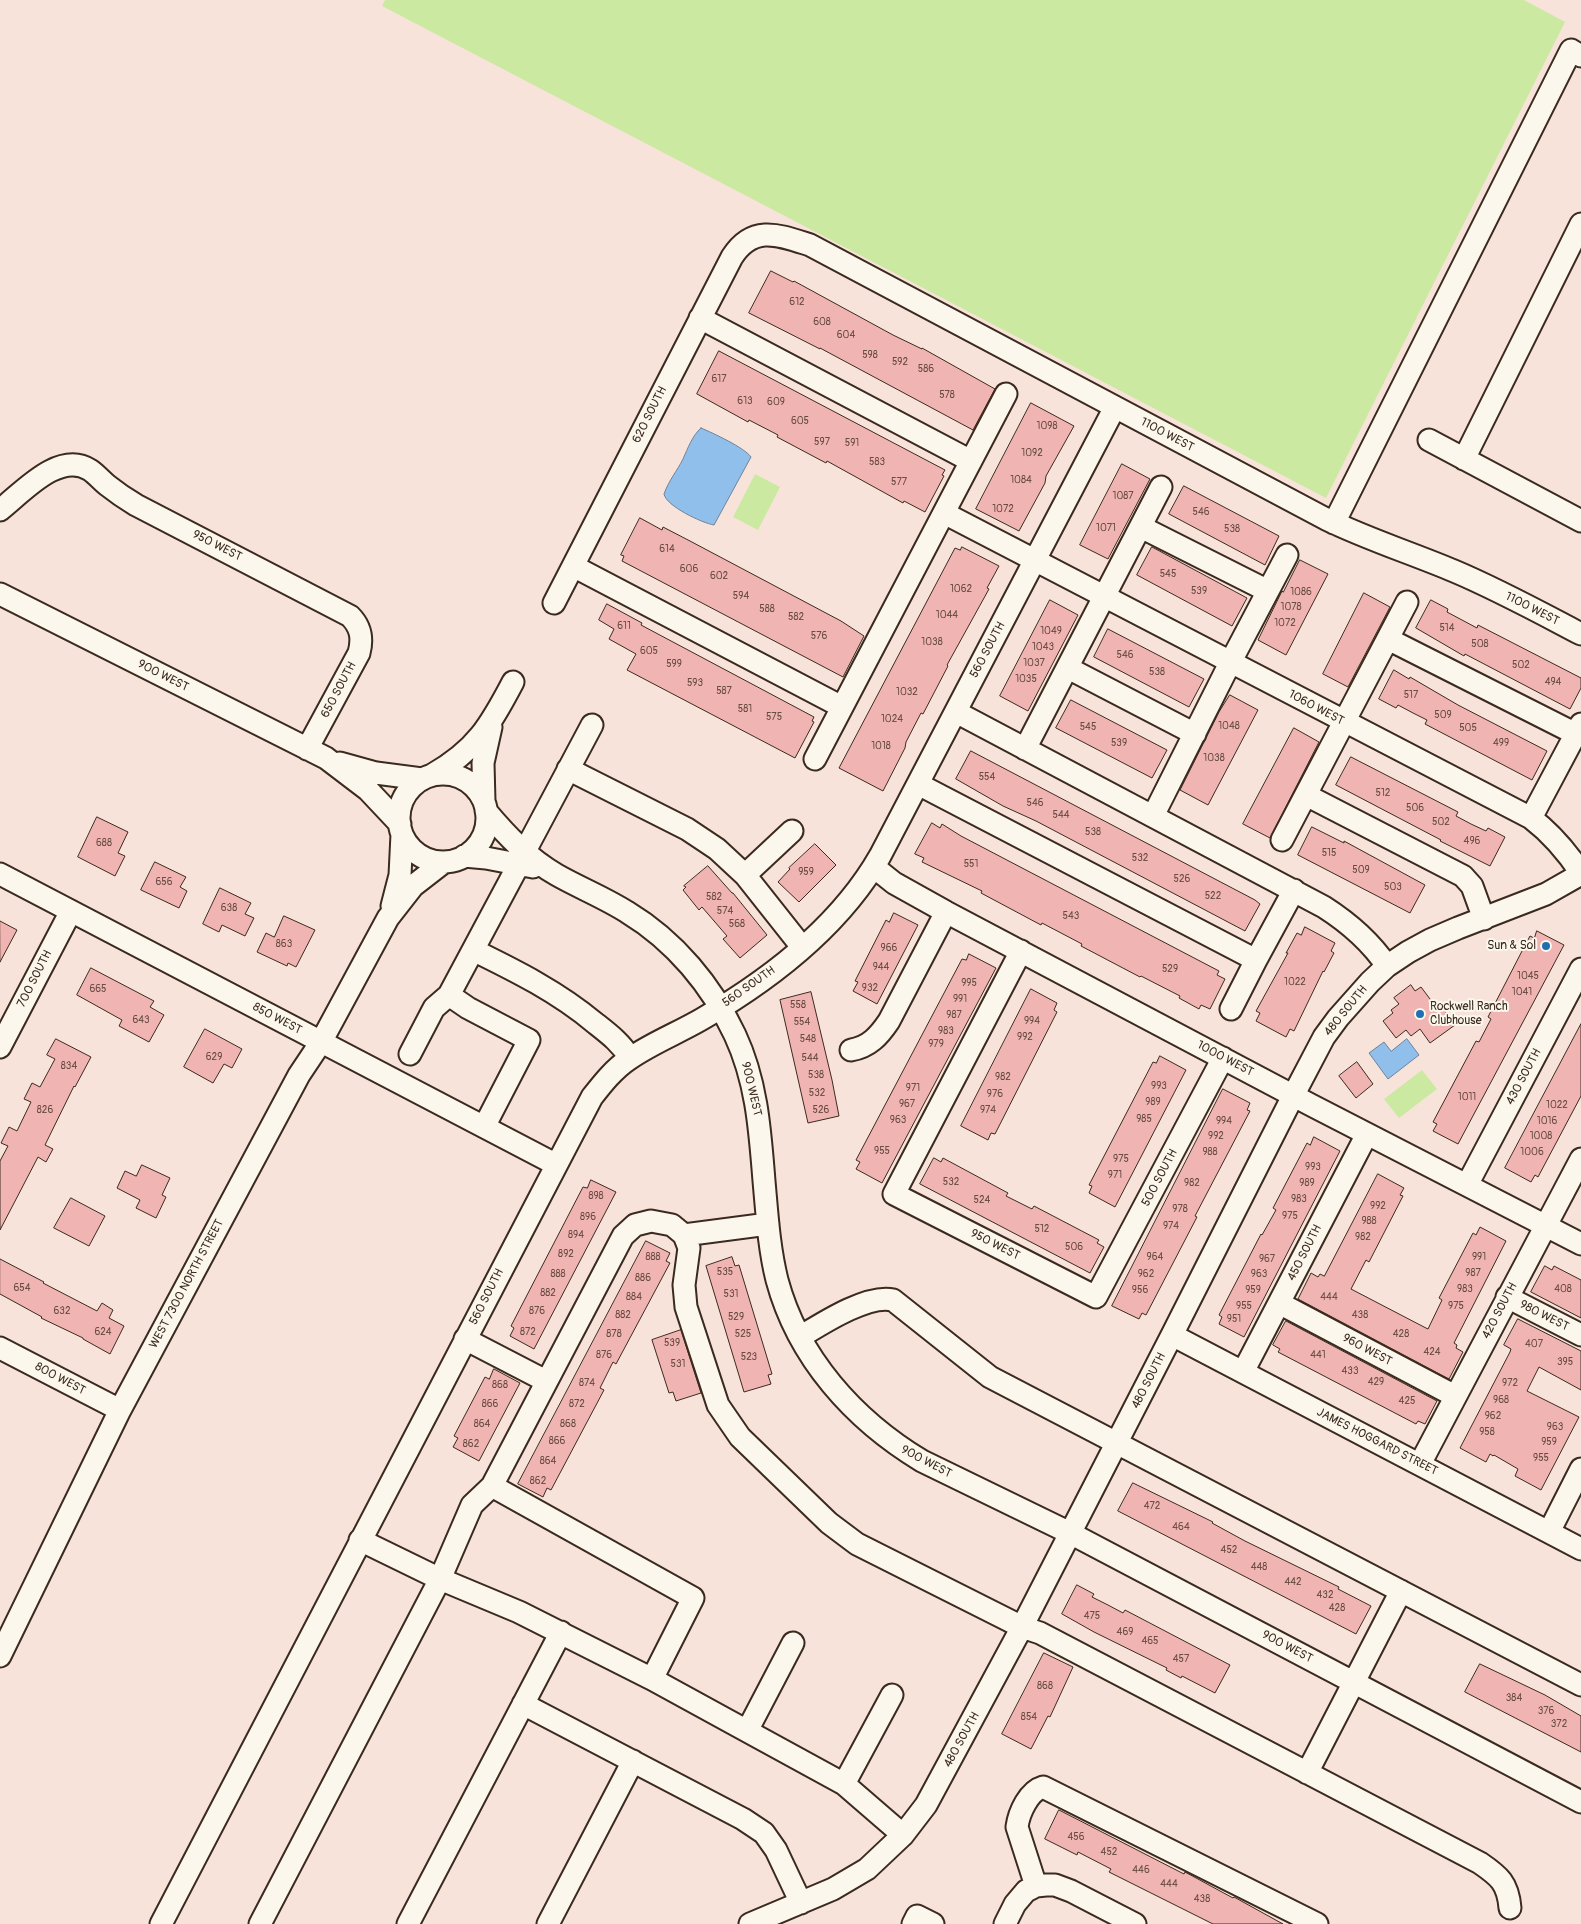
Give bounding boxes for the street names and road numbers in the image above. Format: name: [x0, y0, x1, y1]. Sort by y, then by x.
street label: 620 SOUTH: [630, 384, 670, 446]
street label: 1100 WEST: [1138, 415, 1196, 455]
street label: 950 WEST: [190, 527, 244, 565]
street label: 1100 WEST: [1503, 589, 1561, 629]
street label: 560 SOUTH: [967, 620, 1009, 680]
street label: 900 WEST: [135, 657, 191, 695]
street label: 650 SOUTH: [318, 660, 360, 720]
street label: 1060 WEST: [1286, 687, 1346, 729]
street label: 700 SOUTH: [14, 948, 56, 1010]
street label: 560 SOUTH: [720, 964, 778, 1010]
street label: 480 SOUTH: [1321, 983, 1371, 1039]
street label: 850 WEST: [250, 1000, 304, 1038]
street label: 1000 WEST: [1194, 1038, 1256, 1080]
street label: 430 SOUTH: [1503, 1047, 1545, 1107]
street label: 900 WEST: [738, 1060, 764, 1118]
street label: 500 SOUTH: [1139, 1147, 1181, 1209]
street label: WEST 7300 NORTH STREET: [147, 1217, 227, 1351]
street label: 450 SOUTH: [1285, 1223, 1325, 1283]
street label: 950 WEST: [968, 1226, 1022, 1264]
street label: 560 SOUTH: [467, 1267, 507, 1327]
street label: 420 SOUTH: [1479, 1281, 1521, 1341]
street label: 980 WEST: [1517, 1298, 1571, 1334]
street label: 960 WEST: [1340, 1331, 1394, 1369]
street label: 480 SOUTH: [1129, 1351, 1169, 1411]
street label: 800 WEST: [32, 1360, 88, 1398]
street label: JAMES HOGGARD STREET: [1314, 1405, 1440, 1479]
street label: 900 WEST: [898, 1443, 954, 1481]
street label: 900 WEST: [1259, 1628, 1315, 1666]
street label: 480 SOUTH: [941, 1710, 983, 1770]

